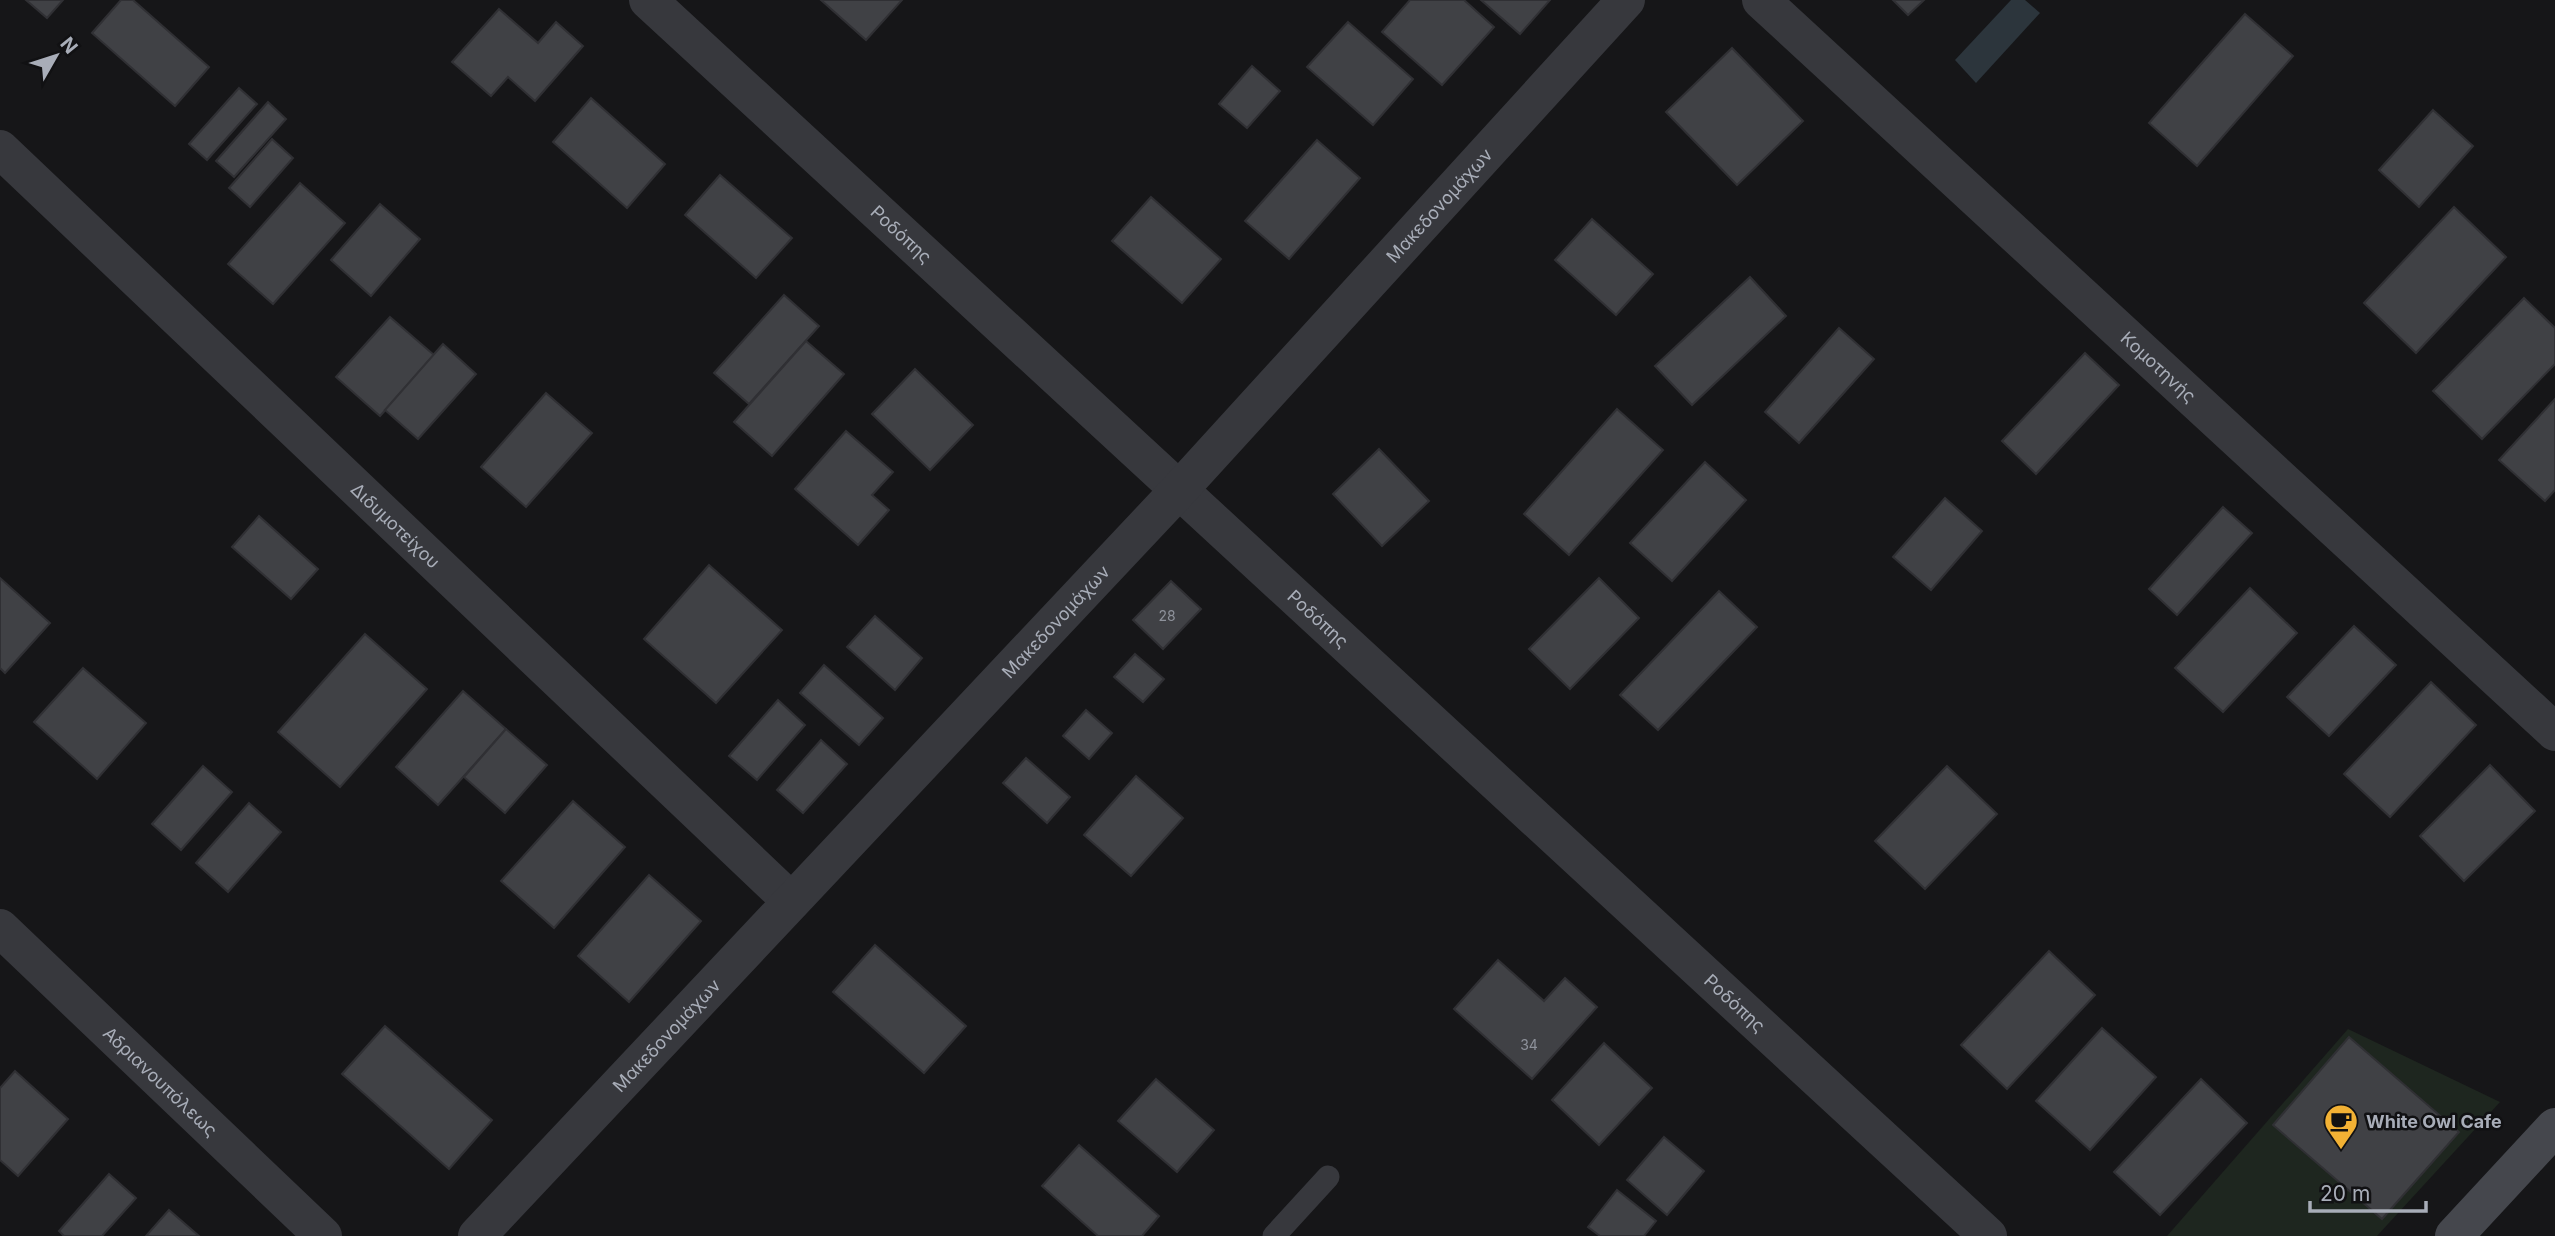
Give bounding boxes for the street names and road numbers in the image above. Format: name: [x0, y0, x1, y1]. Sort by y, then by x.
street label: Μακεδονομάχων: [1382, 143, 1497, 267]
street label: Ροδόπης: [867, 201, 936, 267]
street label: Κομοτηνής: [2117, 327, 2201, 406]
street label: Διδυμοτείχου: [347, 478, 444, 572]
street label: Μακεδονομάχων: [997, 560, 1114, 682]
street label: Ροδόπης: [1284, 585, 1353, 652]
street label: Ροδόπης: [1700, 970, 1770, 1036]
street label: Μακεδονομάχων: [608, 974, 725, 1096]
street label: Αδριανουπόλεως: [99, 1022, 222, 1140]

